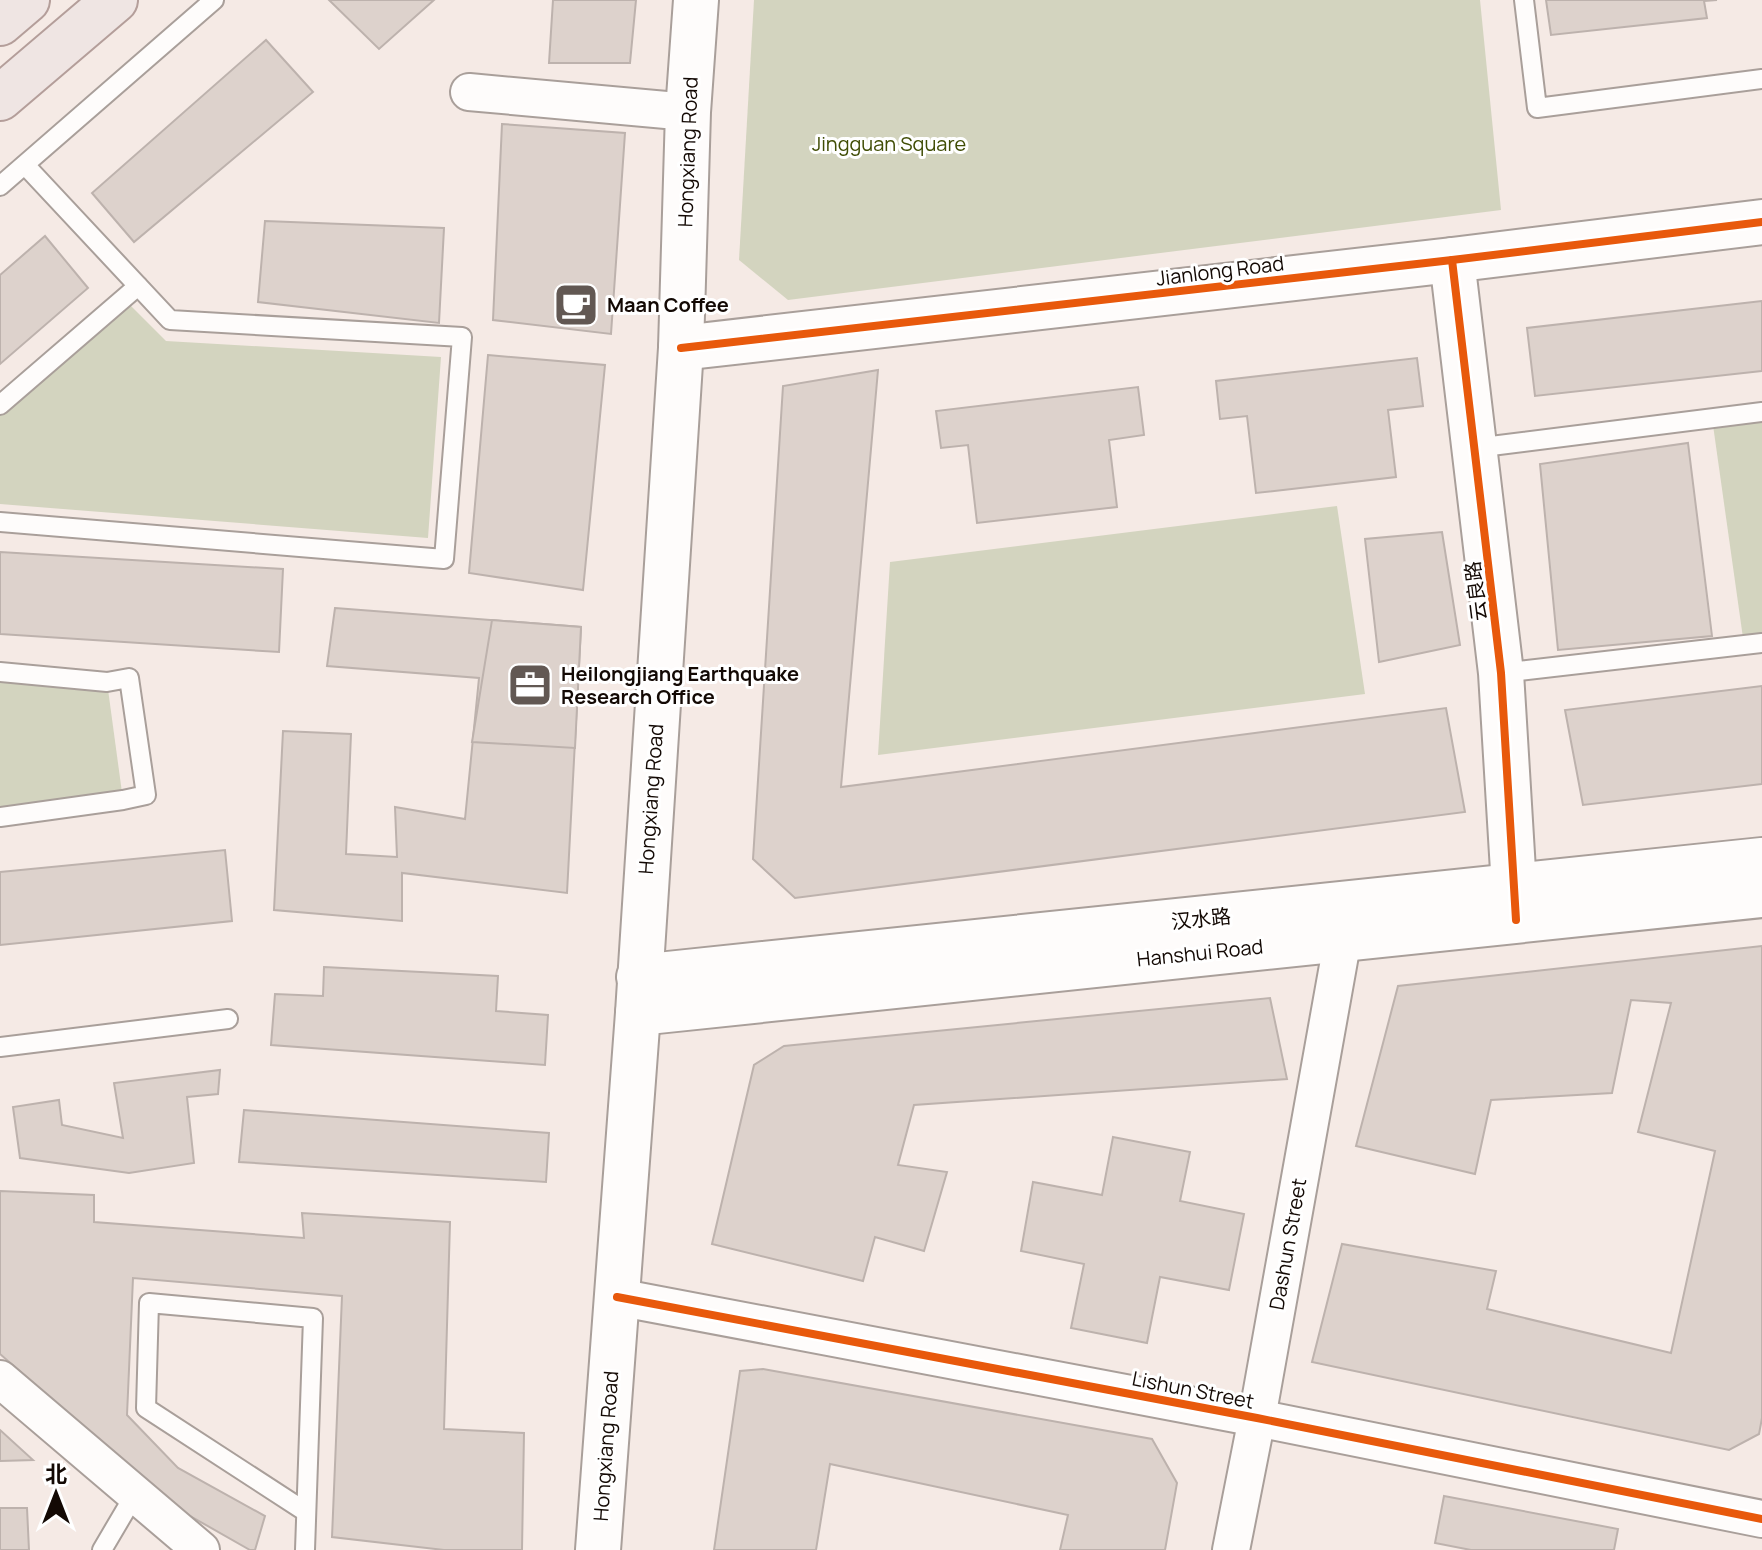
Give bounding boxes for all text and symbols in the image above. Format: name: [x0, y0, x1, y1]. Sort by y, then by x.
street label: Hongxiang Road: [671, 76, 704, 228]
park label: Jingguan Square: [812, 130, 966, 157]
street label: Jianlong Road: [1154, 249, 1285, 292]
cafe icon: Maan Coffee: [552, 281, 600, 329]
place label: Maan Coffee: [607, 291, 729, 318]
street label: 云良路: [1458, 560, 1493, 622]
place label: Heilongjiang Earthquake Research Office: [561, 660, 799, 710]
office icon: Heilongjiang Earthquake Research Office: [506, 661, 554, 709]
street label: Hongxiang Road: [632, 723, 669, 875]
street label: 汉水路: [1170, 902, 1232, 935]
street label: Hanshui Road: [1135, 932, 1265, 973]
street label: Dashun Street: [1263, 1176, 1312, 1312]
street label: Lishun Street: [1130, 1364, 1256, 1415]
street label: Hongxiang Road: [587, 1370, 624, 1522]
north arrow: [16, 1454, 96, 1534]
text: 北: [45, 1459, 67, 1489]

